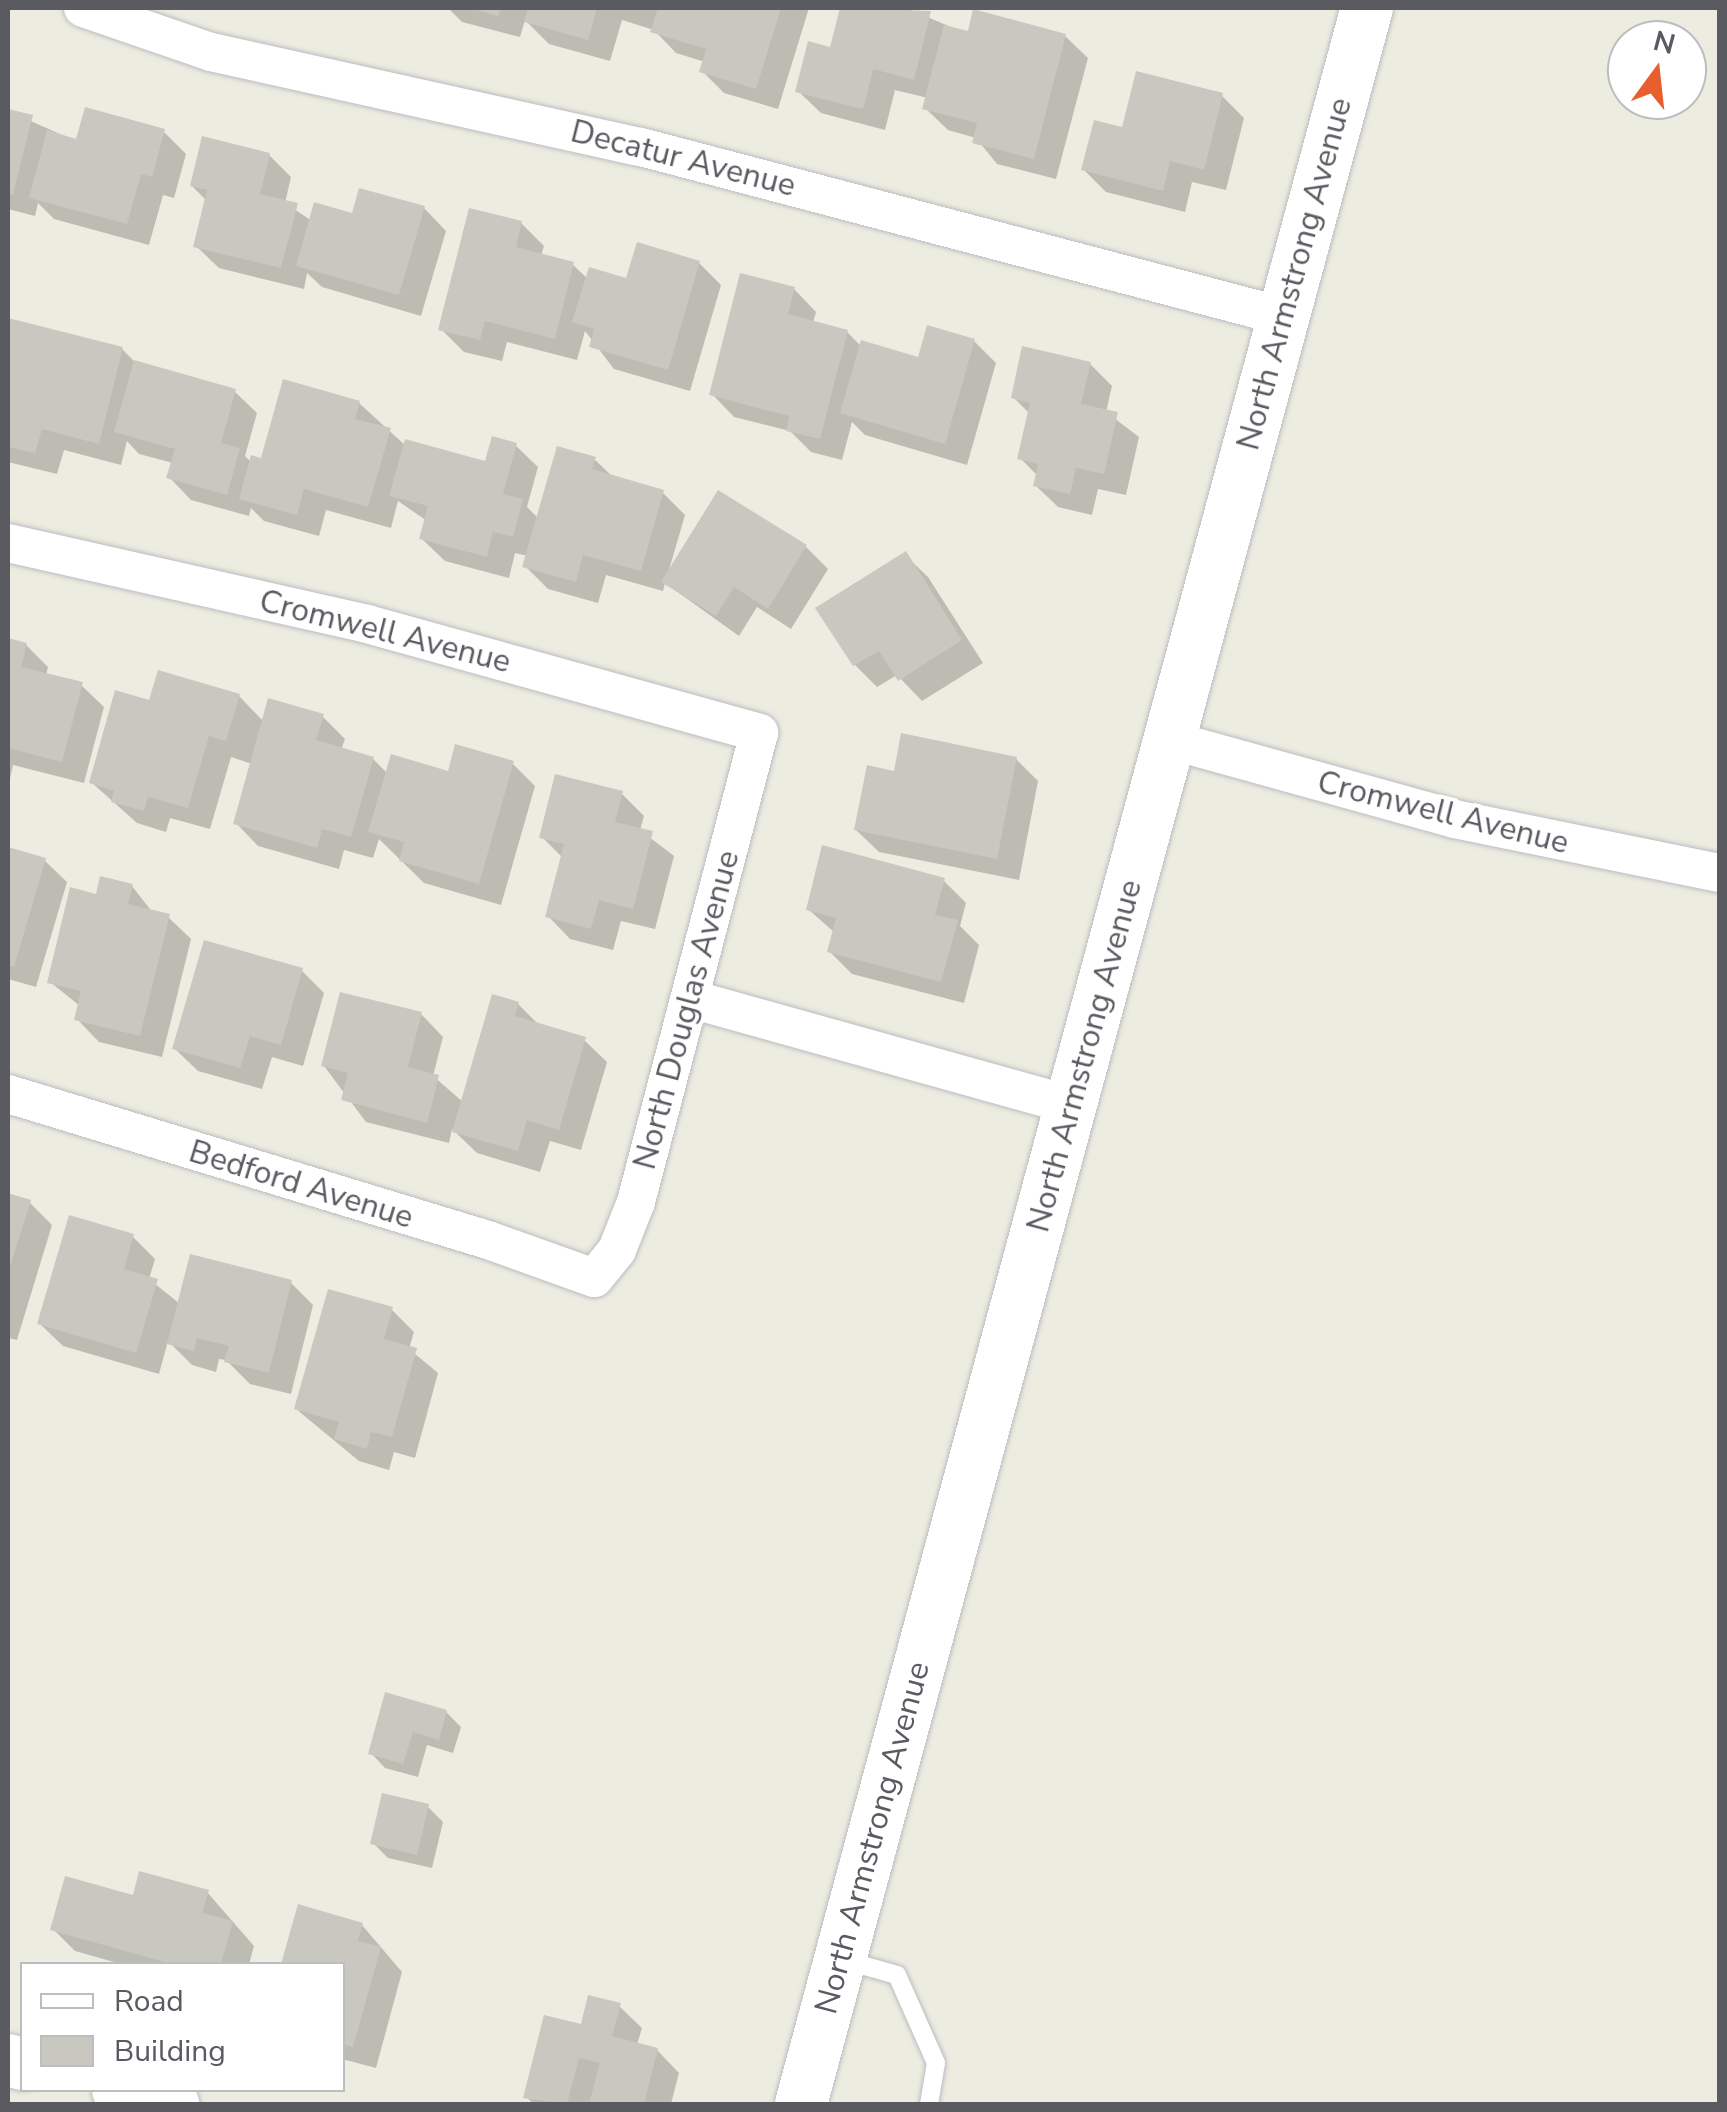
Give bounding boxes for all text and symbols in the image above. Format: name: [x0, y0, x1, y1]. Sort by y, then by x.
north arrow: [1607, 20, 1707, 120]
text: N: [1649, 22, 1679, 64]
street label: North Armstrong Avenue: [1229, 94, 1361, 454]
street label: Decatur Avenue: [567, 113, 799, 205]
street label: Cromwell Avenue: [255, 582, 515, 682]
street label: Cromwell Avenue: [1313, 763, 1573, 863]
street label: North Douglas Avenue: [626, 846, 748, 1174]
street label: North Armstrong Avenue: [1019, 876, 1151, 1236]
street label: Bedford Avenue: [184, 1133, 418, 1237]
street label: North Armstrong Avenue: [807, 1658, 939, 2018]
legend: [20, 1962, 345, 2092]
text: Road: [114, 1981, 184, 2022]
text: Building: [114, 2031, 226, 2072]

